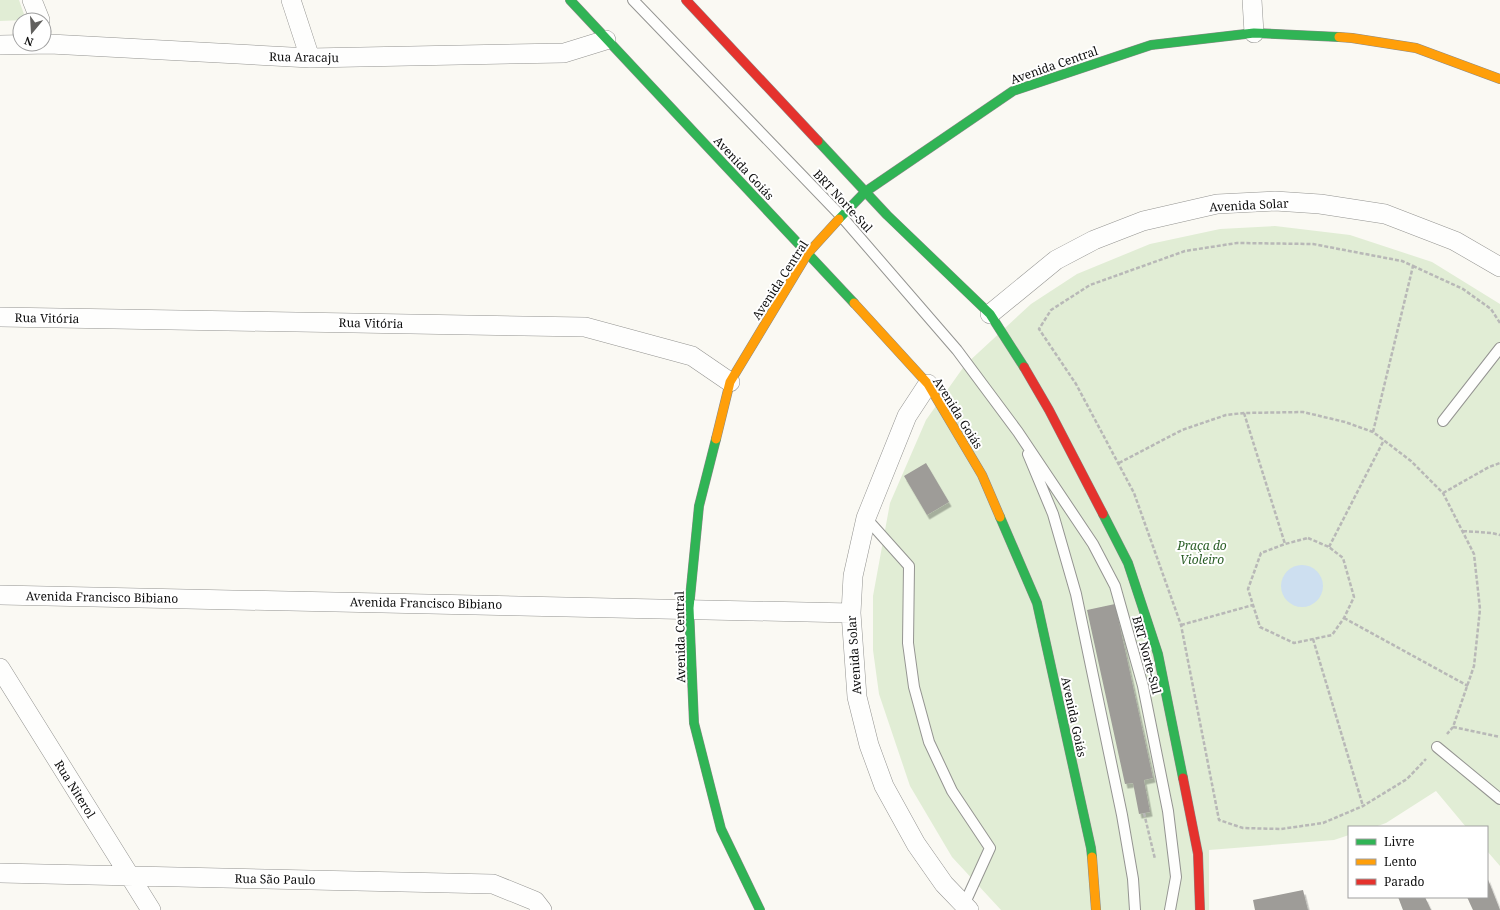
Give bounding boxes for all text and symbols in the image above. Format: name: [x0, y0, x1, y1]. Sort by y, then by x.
north arrow: [12, 12, 52, 52]
text: N: [22, 33, 35, 50]
street label: Avenida Central: [1008, 42, 1100, 88]
street label: Rua Aracaju: [269, 48, 339, 66]
street label: Avenida Goiás: [710, 132, 778, 204]
street label: BRT Norte-Sul: [810, 166, 877, 236]
street label: Avenida Solar: [1209, 194, 1289, 216]
street label: Avenida Central: [748, 237, 812, 323]
street label: Rua Vitória: [14, 309, 80, 327]
street label: Rua Vitória: [338, 314, 404, 332]
street label: Avenida Goiás: [929, 374, 987, 452]
park label: Praça do Violeiro: [1176, 537, 1227, 568]
street label: Avenida Francisco Bibiano: [26, 587, 178, 607]
street label: Avenida Central: [671, 591, 689, 683]
street label: Avenida Francisco Bibiano: [350, 593, 502, 613]
street label: Avenida Solar: [843, 614, 865, 695]
street label: BRT Norte-Sul: [1128, 614, 1166, 696]
street label: Avenida Goiás: [1057, 675, 1091, 759]
street label: Rua Niterol: [50, 757, 100, 821]
legend: [1348, 826, 1488, 898]
text: Livre: [1384, 833, 1414, 850]
text: Lento: [1384, 853, 1417, 870]
street label: Rua São Paulo: [234, 870, 316, 888]
text: Parado: [1384, 873, 1425, 890]

